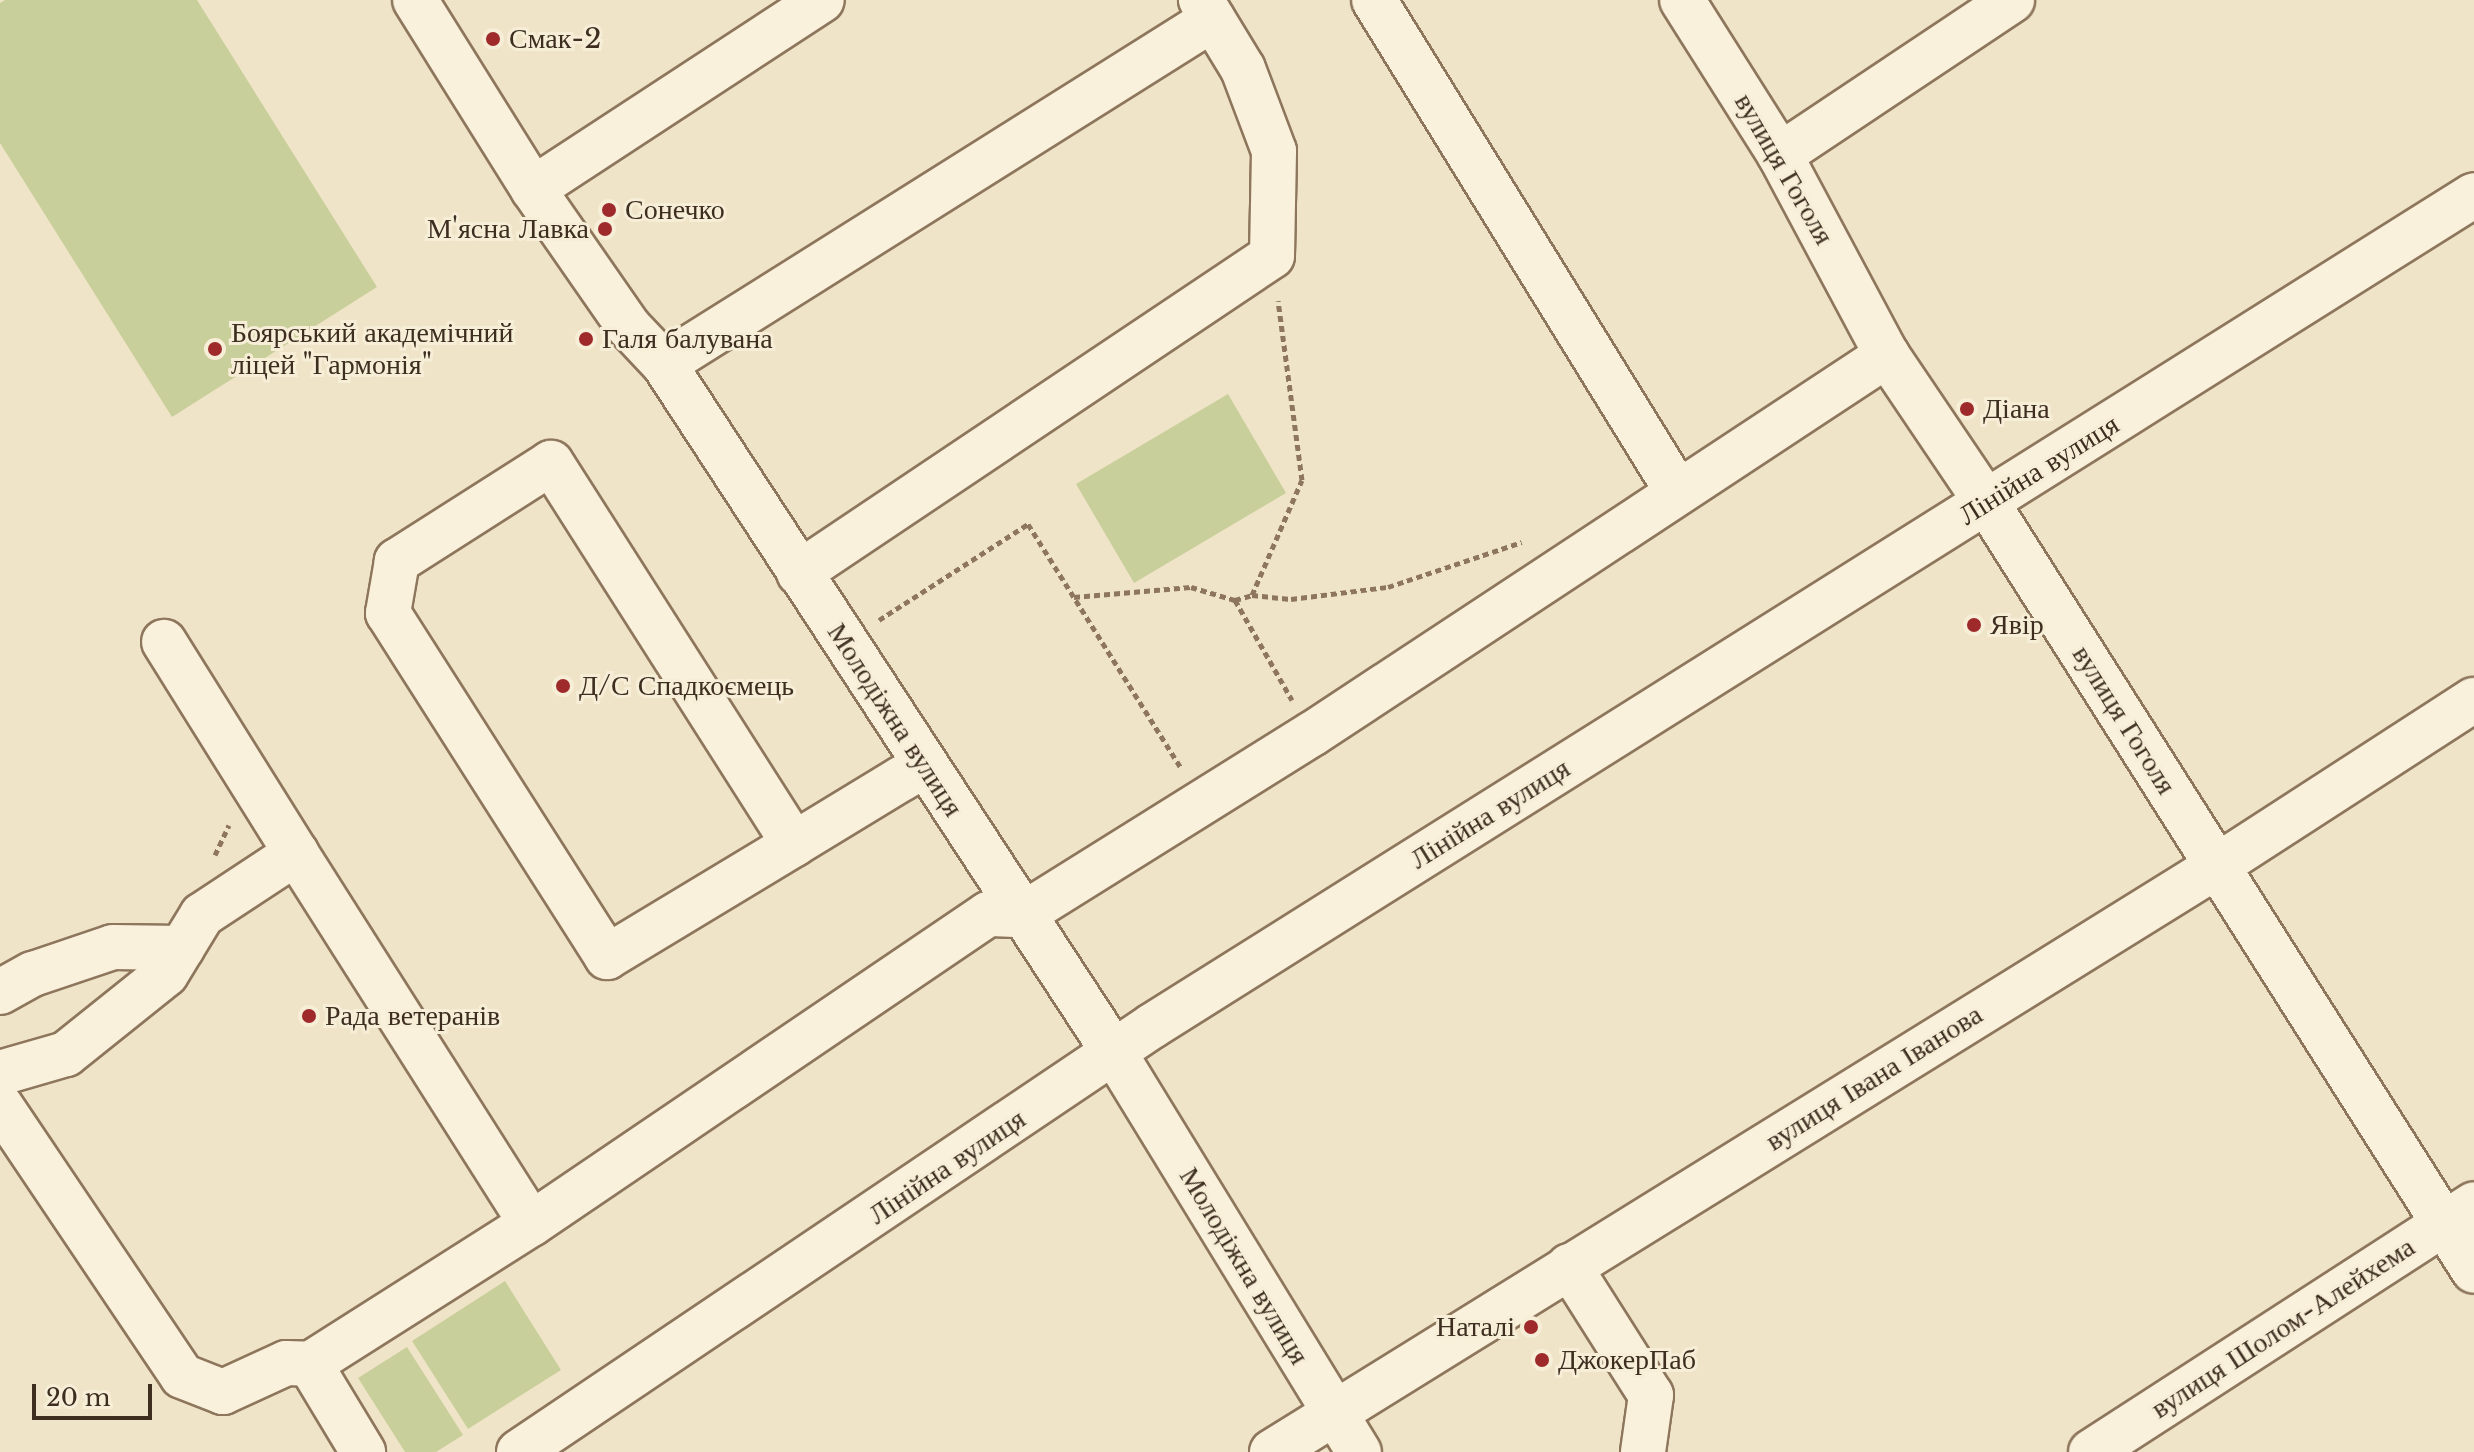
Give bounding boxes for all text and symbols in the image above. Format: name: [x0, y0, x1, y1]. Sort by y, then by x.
place label: Смак-2: [509, 22, 601, 56]
marker: Смак-2: [484, 30, 502, 48]
street label: вулиця Гоголя: [1727, 87, 1841, 251]
place label: Сонечко: [625, 193, 725, 227]
marker: Сонечко: [600, 201, 618, 219]
place label: М'ясна Лавка: [427, 212, 589, 246]
marker: М'ясна Лавка: [596, 220, 614, 238]
place label: Боярський академічний ліцей "Гармонія": [231, 316, 513, 382]
place label: Галя балувана: [602, 322, 773, 356]
marker: Галя балувана: [577, 330, 595, 348]
marker: Боярський академічний ліцей "Гармонія": [206, 340, 224, 358]
place label: Діана: [1983, 392, 2050, 426]
marker: Діана: [1958, 400, 1976, 418]
street label: Лінійна вулиця: [1953, 408, 2125, 532]
place label: Явір: [1990, 608, 2044, 642]
marker: Явір: [1965, 616, 1983, 634]
street label: Молодіжна вулиця: [820, 617, 970, 823]
street label: вулиця Гоголя: [2065, 639, 2183, 801]
place label: Д/С Спадкоємець: [579, 669, 794, 703]
marker: Д/С Спадкоємець: [554, 677, 572, 695]
street label: Лінійна вулиця: [1404, 752, 1576, 876]
street label: вулиця Івана Іванова: [1760, 998, 1988, 1158]
place label: Рада ветеранів: [325, 999, 500, 1033]
marker: Рада ветеранів: [300, 1007, 318, 1025]
street label: Лінійна вулиця: [862, 1102, 1032, 1232]
street label: Молодіжна вулиця: [1172, 1161, 1316, 1371]
street label: вулиця Шолом-Алейхема: [2145, 1230, 2421, 1426]
place label: Наталі: [1436, 1310, 1515, 1344]
marker: Наталі: [1522, 1318, 1540, 1336]
place label: ДжокерПаб: [1558, 1343, 1696, 1377]
marker: ДжокерПаб: [1533, 1351, 1551, 1369]
scale bar: [36, 1368, 156, 1418]
text: 20 m: [46, 1383, 111, 1412]

